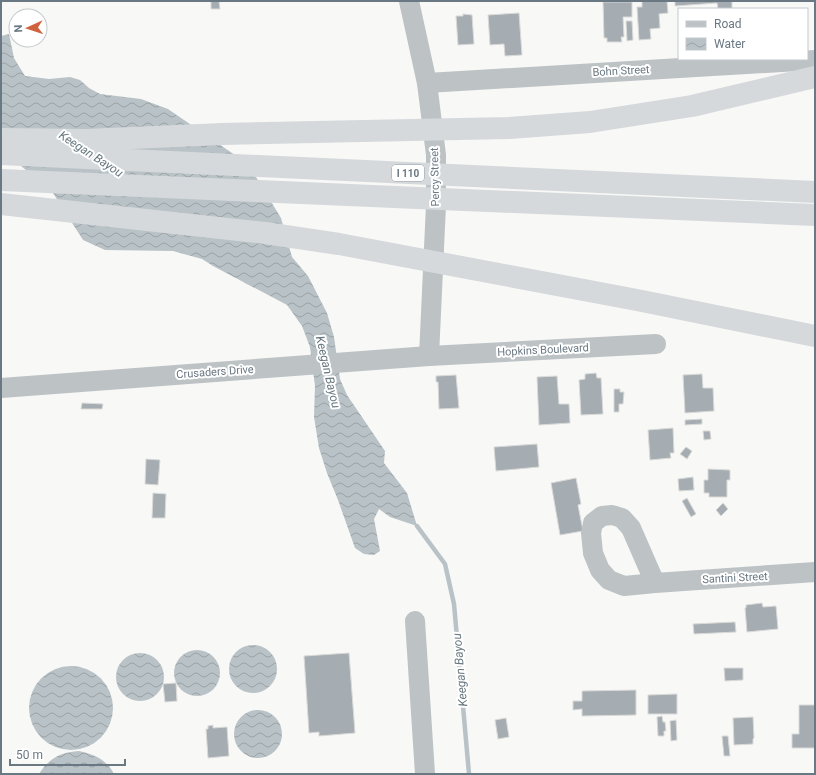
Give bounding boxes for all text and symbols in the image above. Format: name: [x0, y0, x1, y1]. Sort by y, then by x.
north arrow: [8, 8, 48, 48]
legend: [678, 8, 808, 60]
text: Road: [714, 17, 742, 31]
text: N: [12, 24, 25, 33]
text: Water: [714, 37, 745, 51]
street label: Bohn Street: [592, 63, 650, 79]
water label: Keegan Bayou: [56, 128, 126, 180]
street label: Percy Street: [428, 147, 442, 207]
road number: I 110: [392, 165, 424, 181]
water label: Keegan Bayou: [313, 335, 343, 410]
street label: Hopkins Boulevard: [497, 341, 589, 359]
street label: Crusaders Drive: [176, 363, 254, 381]
street label: Santini Street: [702, 570, 768, 586]
water label: Keegan Bayou: [450, 632, 470, 707]
scale bar: [10, 741, 125, 767]
text: 50 m: [16, 748, 43, 762]

